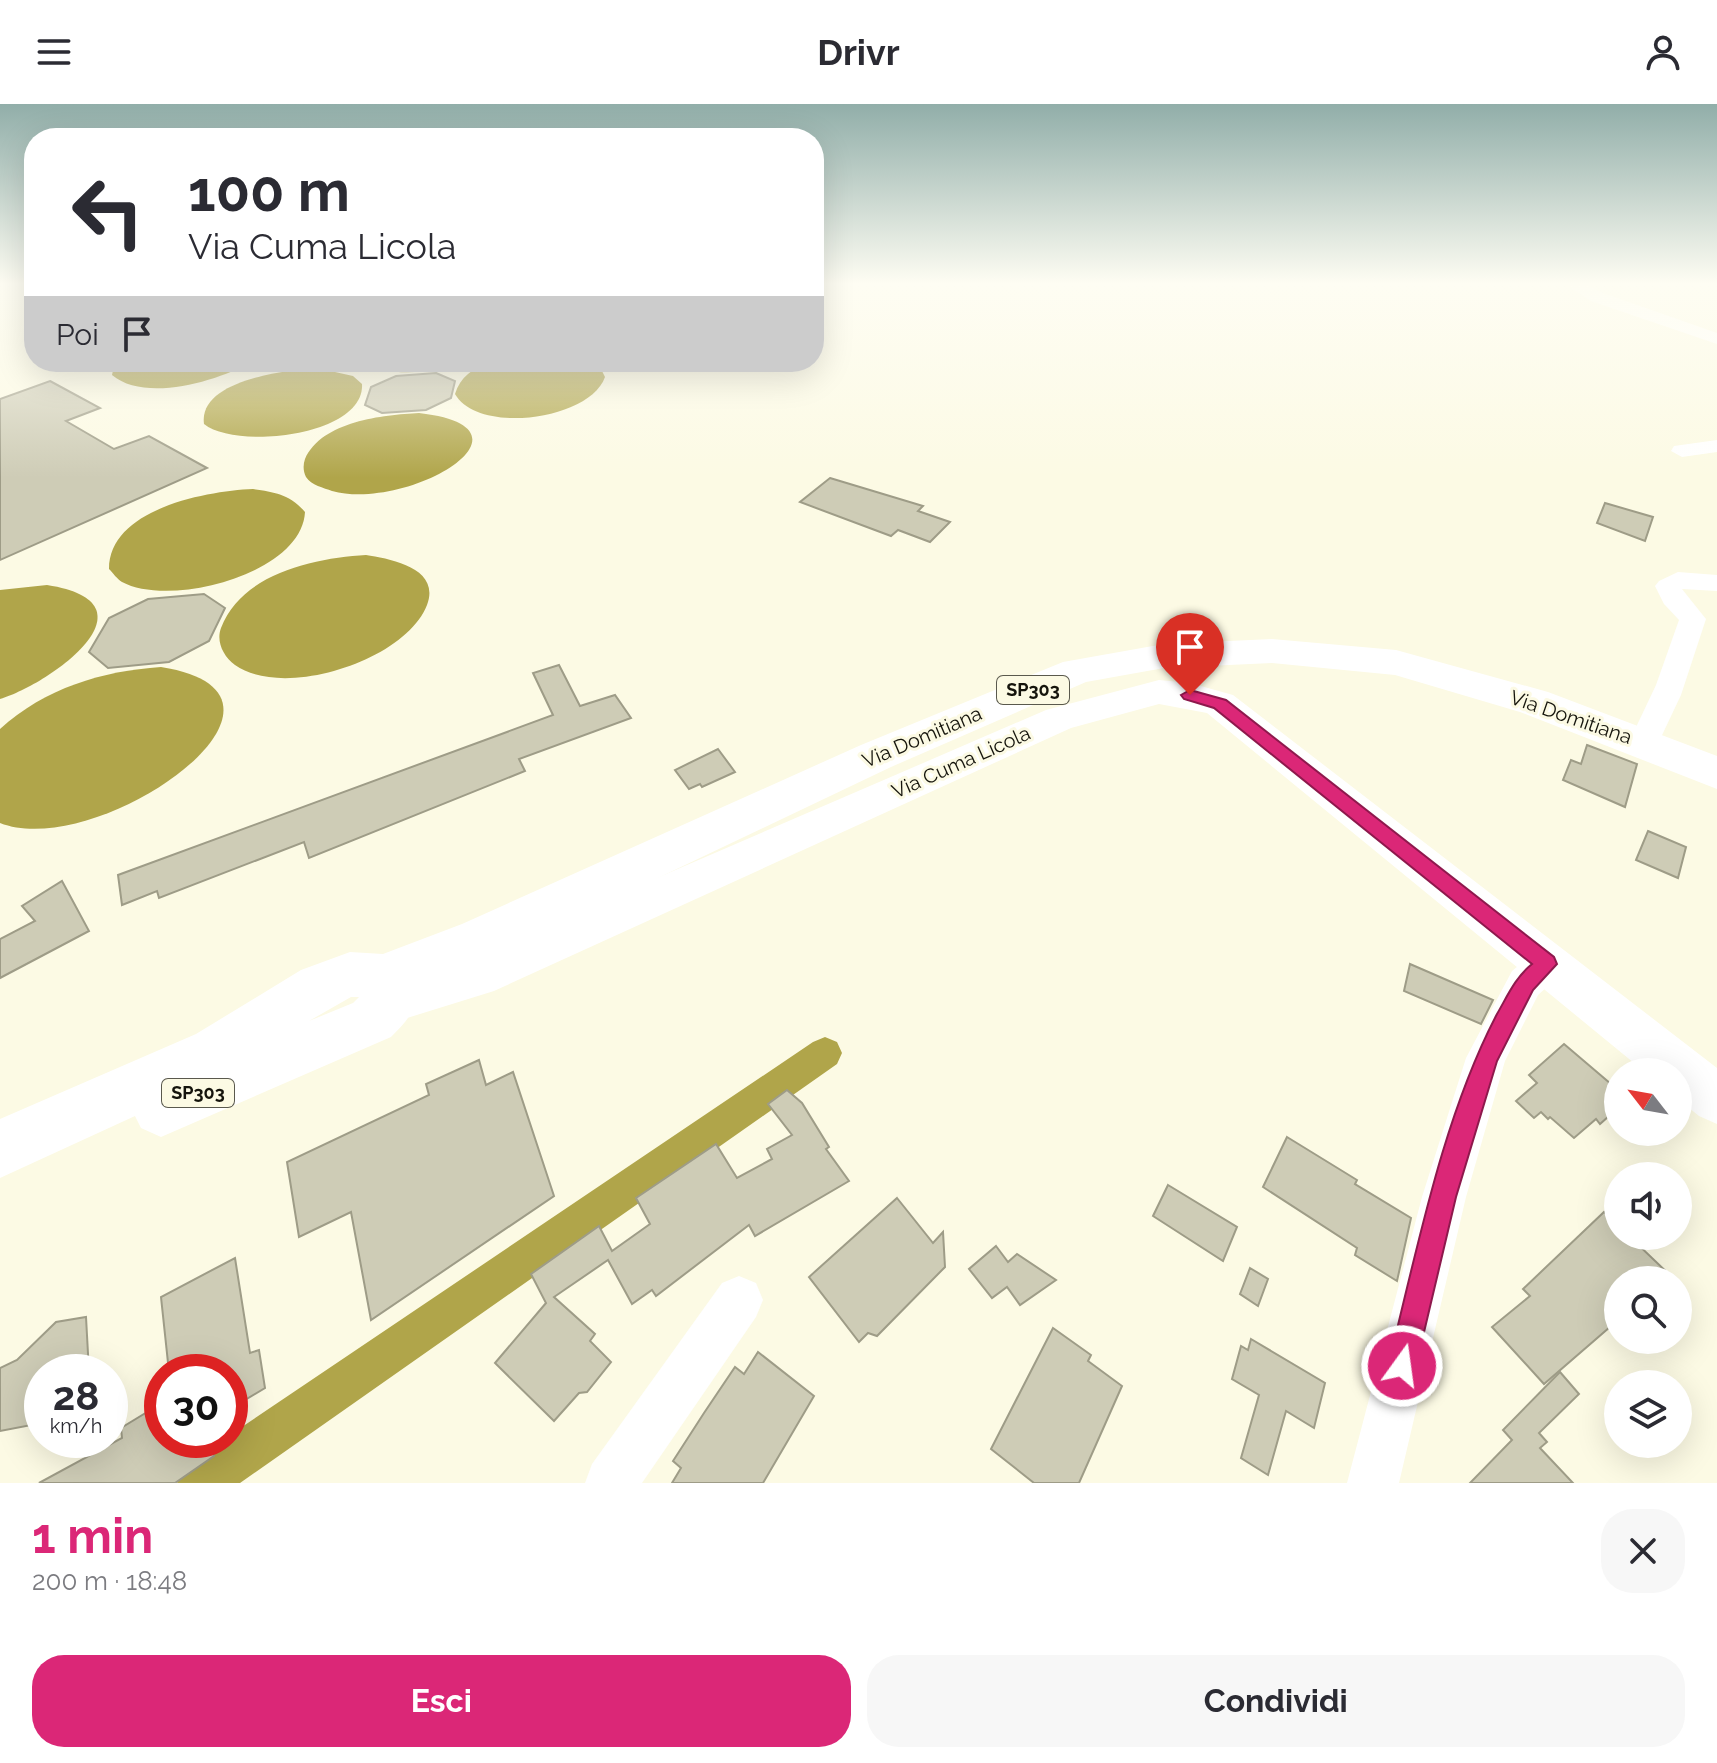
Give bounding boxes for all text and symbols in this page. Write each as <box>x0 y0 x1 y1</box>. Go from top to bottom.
icon: menu <box>32 30 76 74</box>
icon: person <box>1641 30 1685 74</box>
text: Drivr <box>817 31 900 73</box>
text: 100 m <box>188 158 350 224</box>
icon: left <box>56 160 160 264</box>
text: Via Cuma Licola <box>188 225 456 267</box>
icon: arrive <box>115 312 159 356</box>
text: Poi <box>56 317 99 352</box>
pin <box>1156 613 1224 695</box>
icon: arrive <box>1168 625 1212 669</box>
road number: SP303 <box>997 676 1069 704</box>
street label: Via Domitiana <box>1507 685 1635 749</box>
street label: Via Domitiana <box>859 701 985 773</box>
street label: Via Cuma Licola <box>888 721 1034 803</box>
north arrow <box>1604 1058 1692 1146</box>
map controls <box>1604 1058 1692 1458</box>
road number: SP303 <box>162 1079 234 1107</box>
button: sound <box>1604 1162 1692 1250</box>
button: search <box>1604 1266 1692 1354</box>
position arrow <box>1360 1324 1444 1408</box>
speed limit sign: 30 <box>144 1354 248 1458</box>
button: layers <box>1604 1370 1692 1458</box>
text: 28 <box>53 1372 99 1419</box>
text: km/h <box>50 1414 102 1438</box>
text: 1 min <box>32 1508 153 1564</box>
button: close <box>1601 1509 1685 1593</box>
text: 200 m · 18:48 <box>32 1566 187 1596</box>
button: Esci <box>32 1655 851 1747</box>
button: Condividi <box>867 1655 1685 1747</box>

